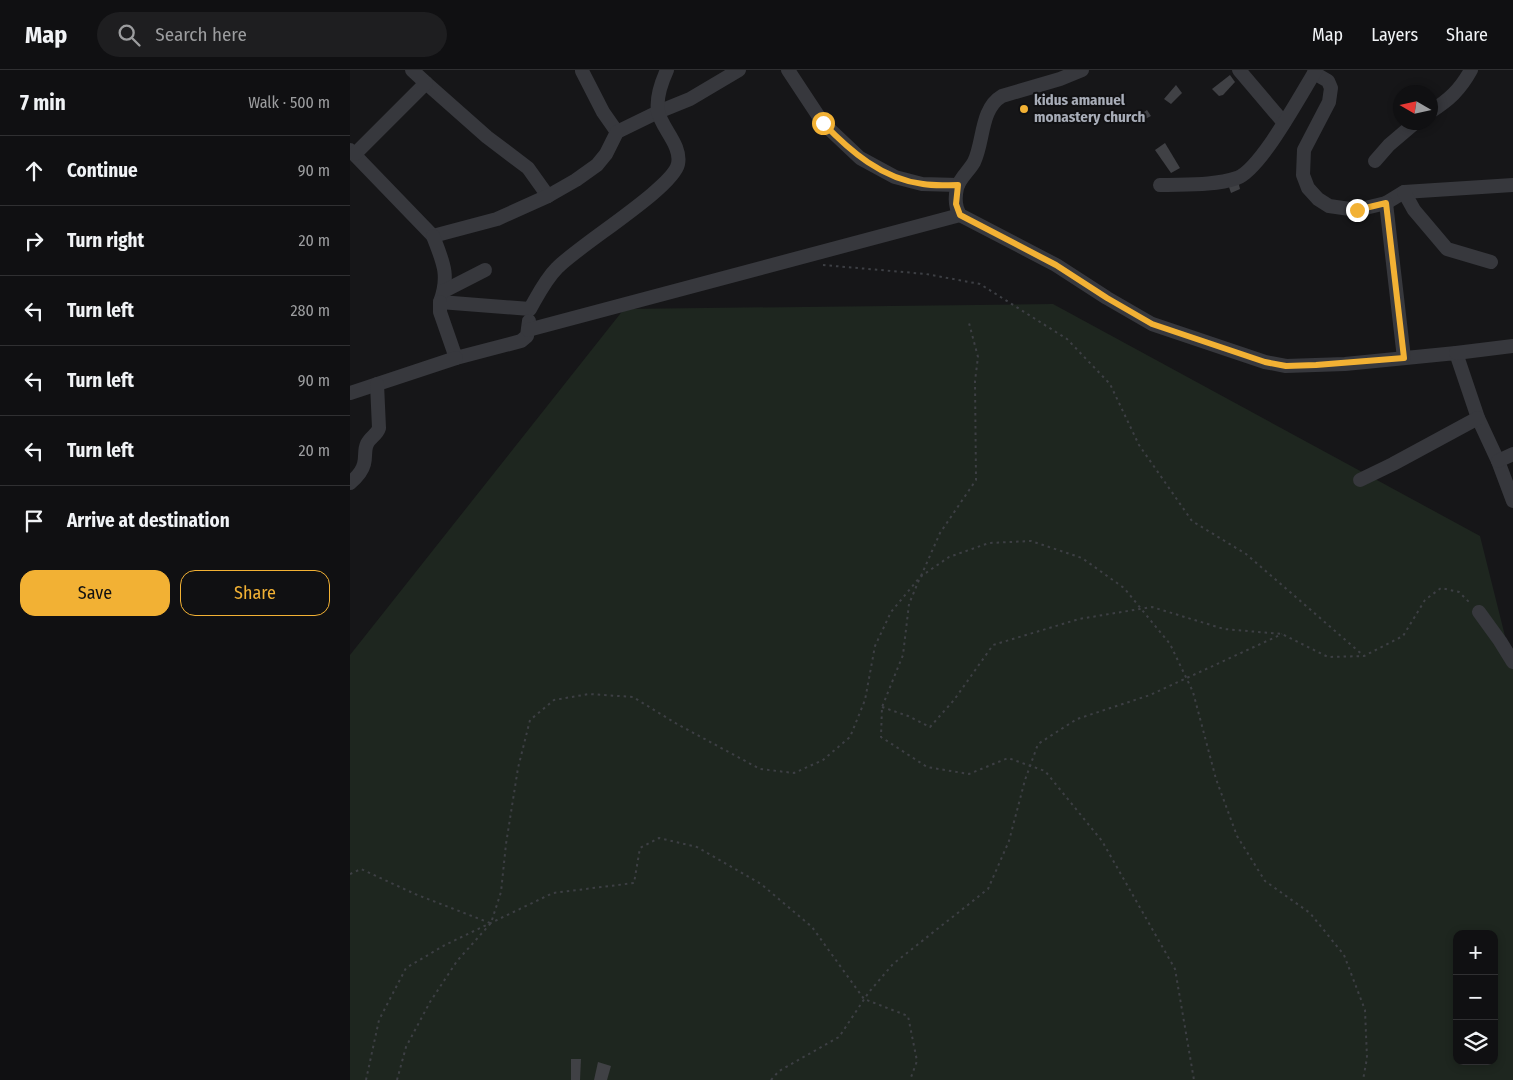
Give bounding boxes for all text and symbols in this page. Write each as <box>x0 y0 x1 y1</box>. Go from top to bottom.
search box <box>97 12 447 57</box>
text: Map <box>25 21 67 49</box>
icon: search <box>115 21 143 49</box>
text: Search here <box>155 23 247 46</box>
text: Map <box>1312 24 1343 46</box>
text: Layers <box>1371 24 1418 46</box>
text: Share <box>1446 24 1488 46</box>
north arrow <box>1393 85 1438 130</box>
text: 7 min <box>20 90 66 116</box>
place label: kidus amanuel monastery church <box>1034 91 1145 126</box>
text: Walk · 500 m <box>248 93 330 112</box>
marker: kidus amanuel monastery church <box>1018 103 1030 115</box>
route start <box>812 112 835 135</box>
icon: ahead <box>20 157 48 185</box>
text: Continue <box>67 159 138 182</box>
text: 90 m <box>298 161 330 180</box>
route end <box>1346 199 1369 222</box>
icon: right <box>20 227 48 255</box>
text: Turn right <box>67 229 144 252</box>
text: 20 m <box>299 231 330 250</box>
icon: left <box>20 297 48 325</box>
text: Turn left <box>67 299 134 322</box>
text: 280 m <box>291 301 330 320</box>
icon: left <box>20 367 48 395</box>
text: Turn left <box>67 369 134 392</box>
text: 90 m <box>298 371 330 390</box>
icon: left <box>20 437 48 465</box>
text: Turn left <box>67 439 134 462</box>
text: 20 m <box>299 441 330 460</box>
icon: arrive <box>20 507 48 535</box>
text: Arrive at destination <box>67 509 230 532</box>
button: Save <box>20 570 170 616</box>
button: Share <box>180 570 330 616</box>
map controls <box>1453 930 1498 1065</box>
button: + <box>1453 930 1498 975</box>
button: − <box>1453 975 1498 1020</box>
button: layers <box>1453 1020 1498 1065</box>

